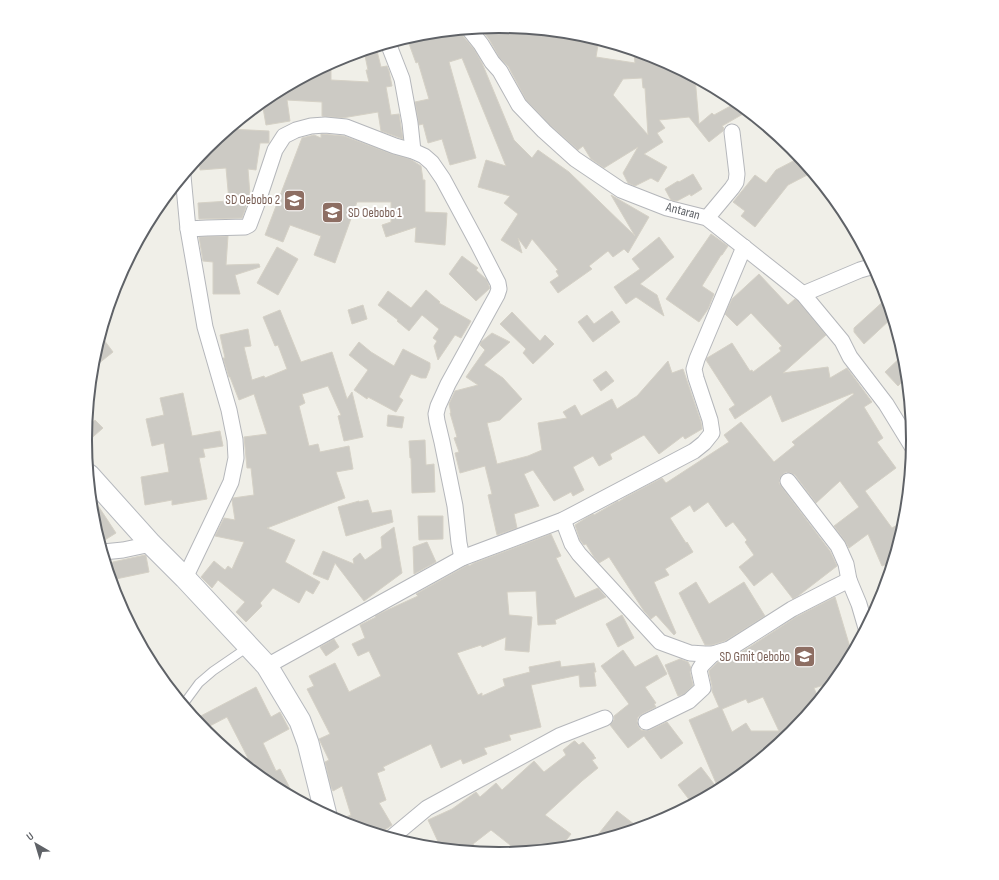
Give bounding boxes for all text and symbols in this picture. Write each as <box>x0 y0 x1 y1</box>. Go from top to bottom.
school or university icon: SD Oebobo 2 <box>282 187 308 213</box>
place label: SD Oebobo 2 <box>225 192 280 208</box>
street label: Antaran <box>663 199 702 223</box>
school or university icon: SD Oebobo 1 <box>319 200 345 226</box>
place label: SD Oebobo 1 <box>348 205 402 221</box>
school or university icon: SD Gmit Oebobo <box>792 644 818 670</box>
place label: SD Gmit Oebobo <box>719 649 790 665</box>
north arrow <box>16 824 56 864</box>
text: U <box>24 829 37 843</box>

